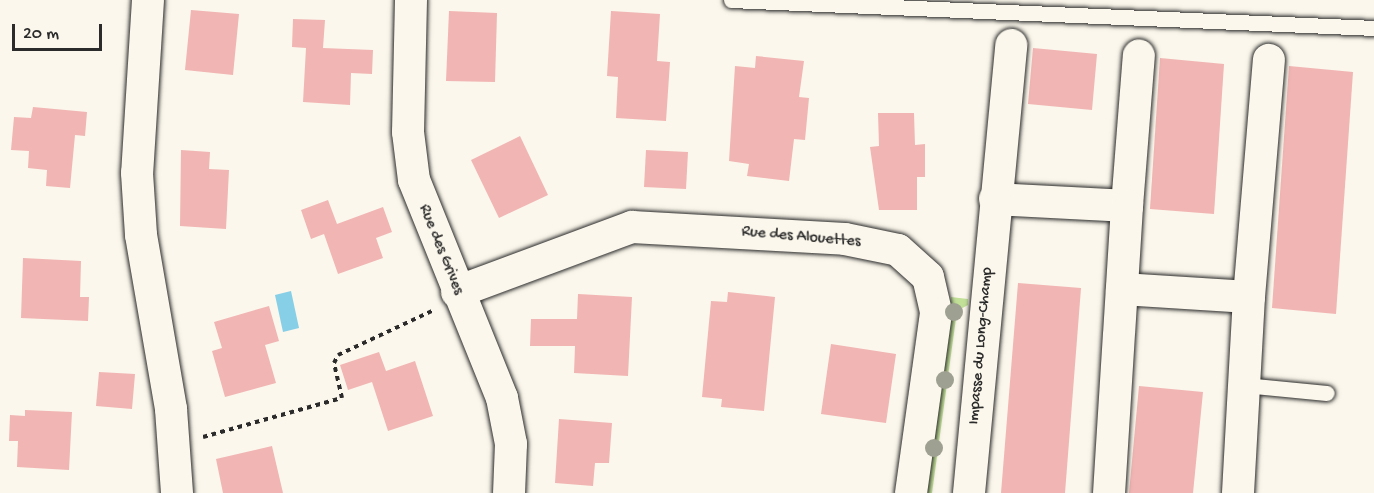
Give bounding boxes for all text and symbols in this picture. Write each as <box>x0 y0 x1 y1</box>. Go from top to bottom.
scale bar <box>15 12 105 50</box>
text: 20 m <box>23 24 59 45</box>
street label: Rue des Grives <box>413 202 467 298</box>
street label: Rue des Alouettes <box>741 223 861 253</box>
street label: Impasse du Long-Champ <box>966 267 998 425</box>

